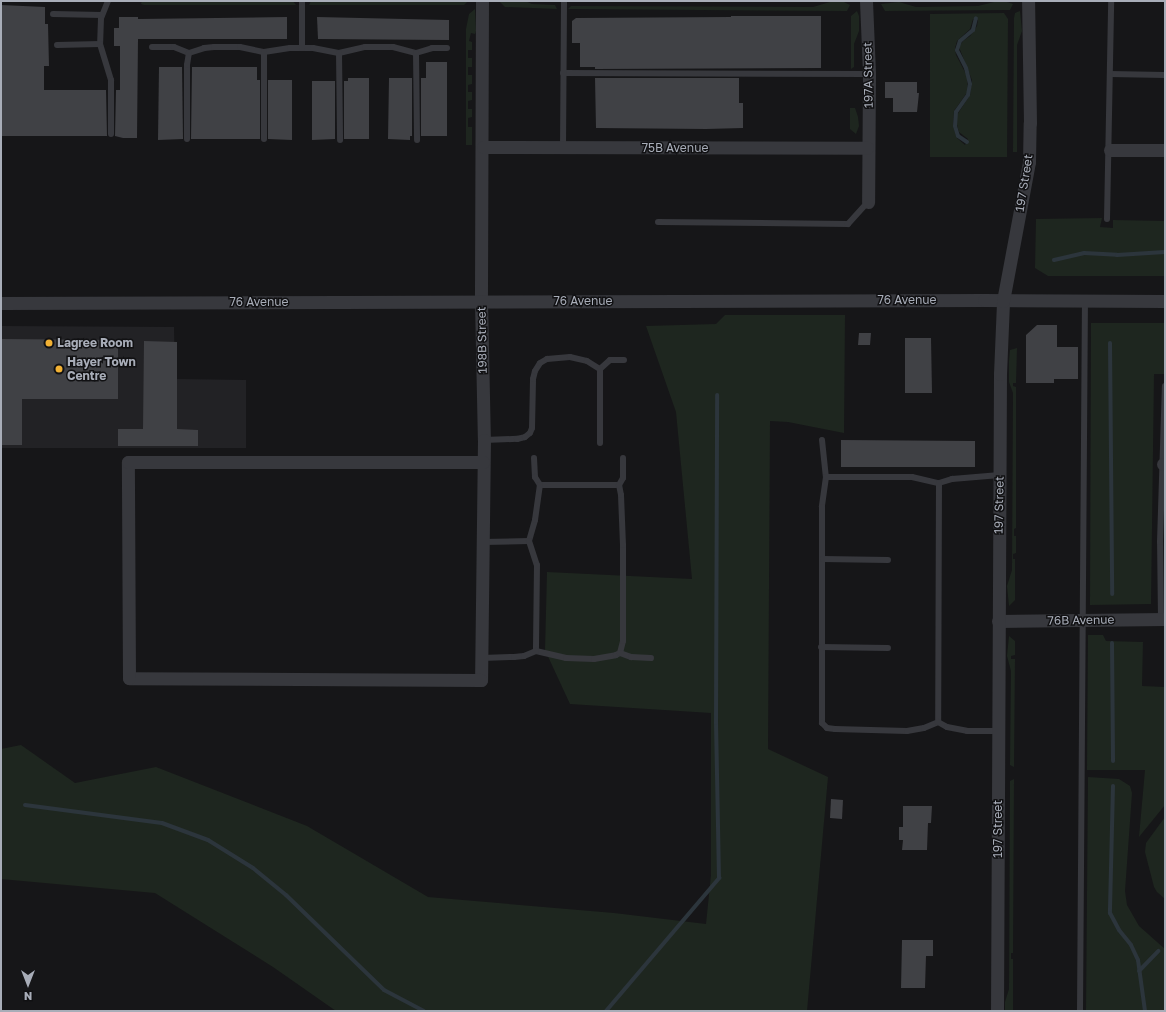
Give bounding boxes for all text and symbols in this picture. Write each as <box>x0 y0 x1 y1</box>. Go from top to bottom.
street label: 197A Street <box>860 42 876 108</box>
street label: 75B Avenue <box>642 141 708 155</box>
street label: 197 Street <box>1012 153 1036 213</box>
street label: 76 Avenue <box>878 293 936 307</box>
street label: 76 Avenue <box>554 294 612 308</box>
street label: 76 Avenue <box>230 295 288 309</box>
street label: 198B Street <box>474 306 490 374</box>
place label: Lagree Room <box>57 336 133 350</box>
marker: Lagree Room <box>44 338 54 348</box>
place label: Hayer Town Centre <box>67 355 136 383</box>
marker: Hayer Town Centre <box>54 364 64 374</box>
street label: 197 Street <box>991 476 1007 534</box>
street label: 76B Avenue <box>1047 612 1115 628</box>
street label: 197 Street <box>991 800 1005 858</box>
north arrow <box>8 964 48 1004</box>
text: N <box>24 990 32 1003</box>

